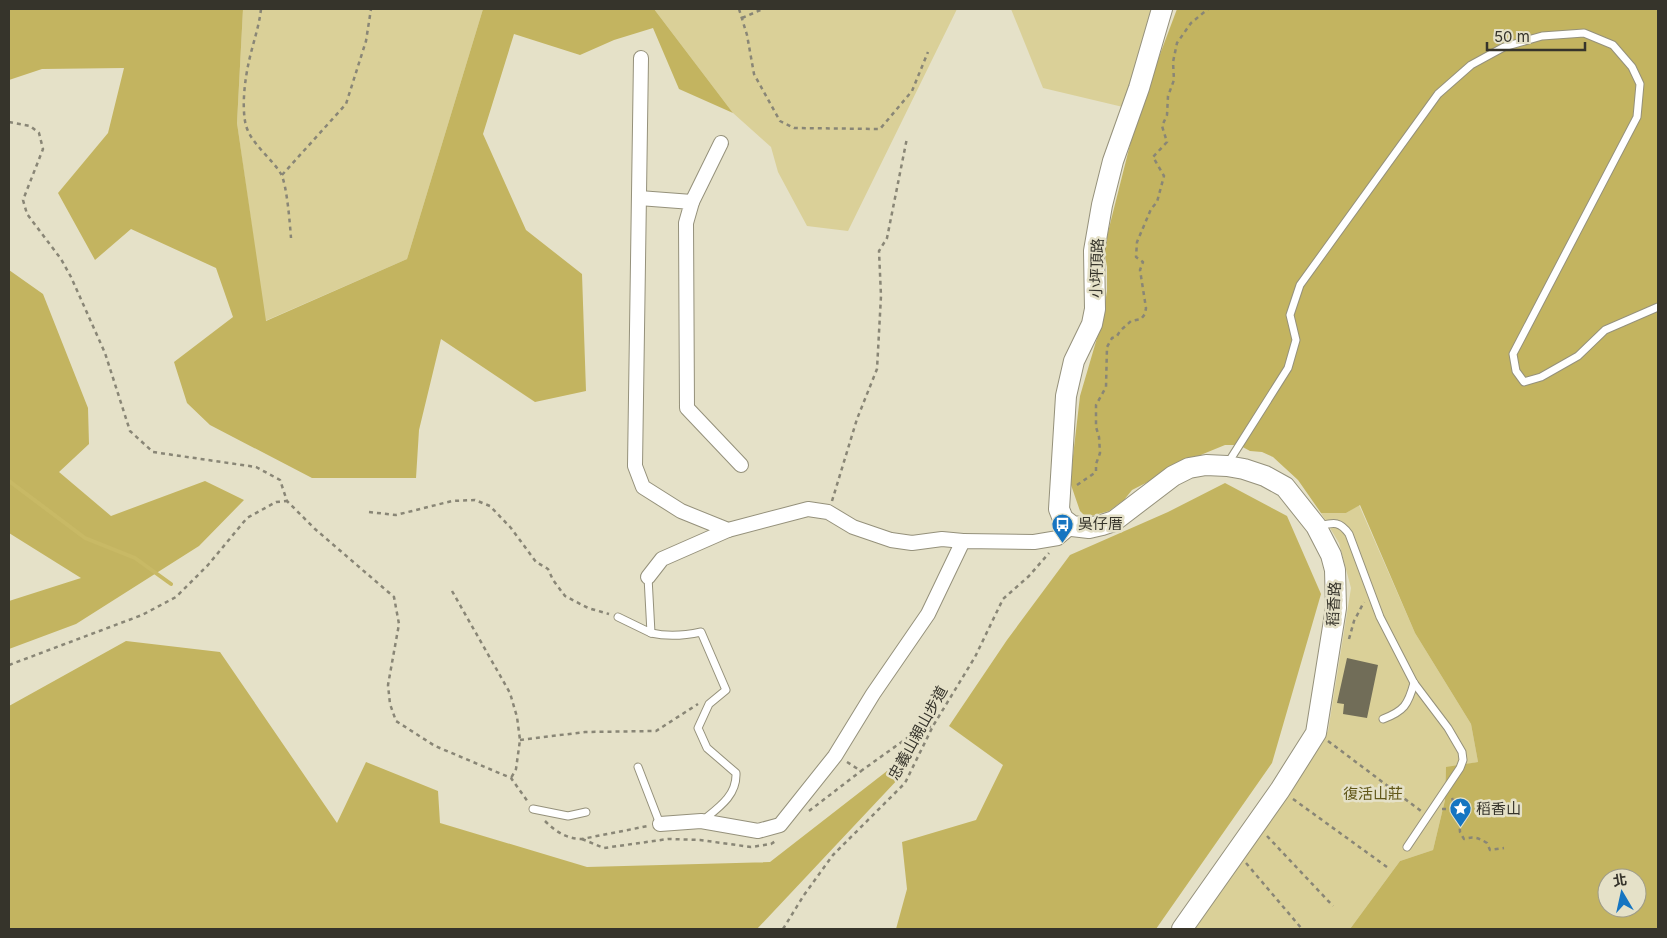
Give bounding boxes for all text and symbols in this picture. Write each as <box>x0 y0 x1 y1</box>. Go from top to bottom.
scale bar <box>1487 20 1584 52</box>
text: 50 m <box>1494 27 1530 46</box>
street label: 小坪頂路 <box>1086 238 1107 298</box>
bus stop icon: 吳仔厝 <box>1050 512 1074 543</box>
place label: 吳仔厝 <box>1078 514 1123 533</box>
street label: 稻香路 <box>1323 581 1344 627</box>
street label: 忠義山親山步道 <box>884 682 951 783</box>
park label: 復活山莊 <box>1343 784 1403 803</box>
place icon: 稻香山 <box>1448 797 1472 828</box>
place label: 稻香山 <box>1476 799 1521 818</box>
north arrow <box>1597 868 1647 918</box>
text: 北 <box>1612 870 1628 889</box>

